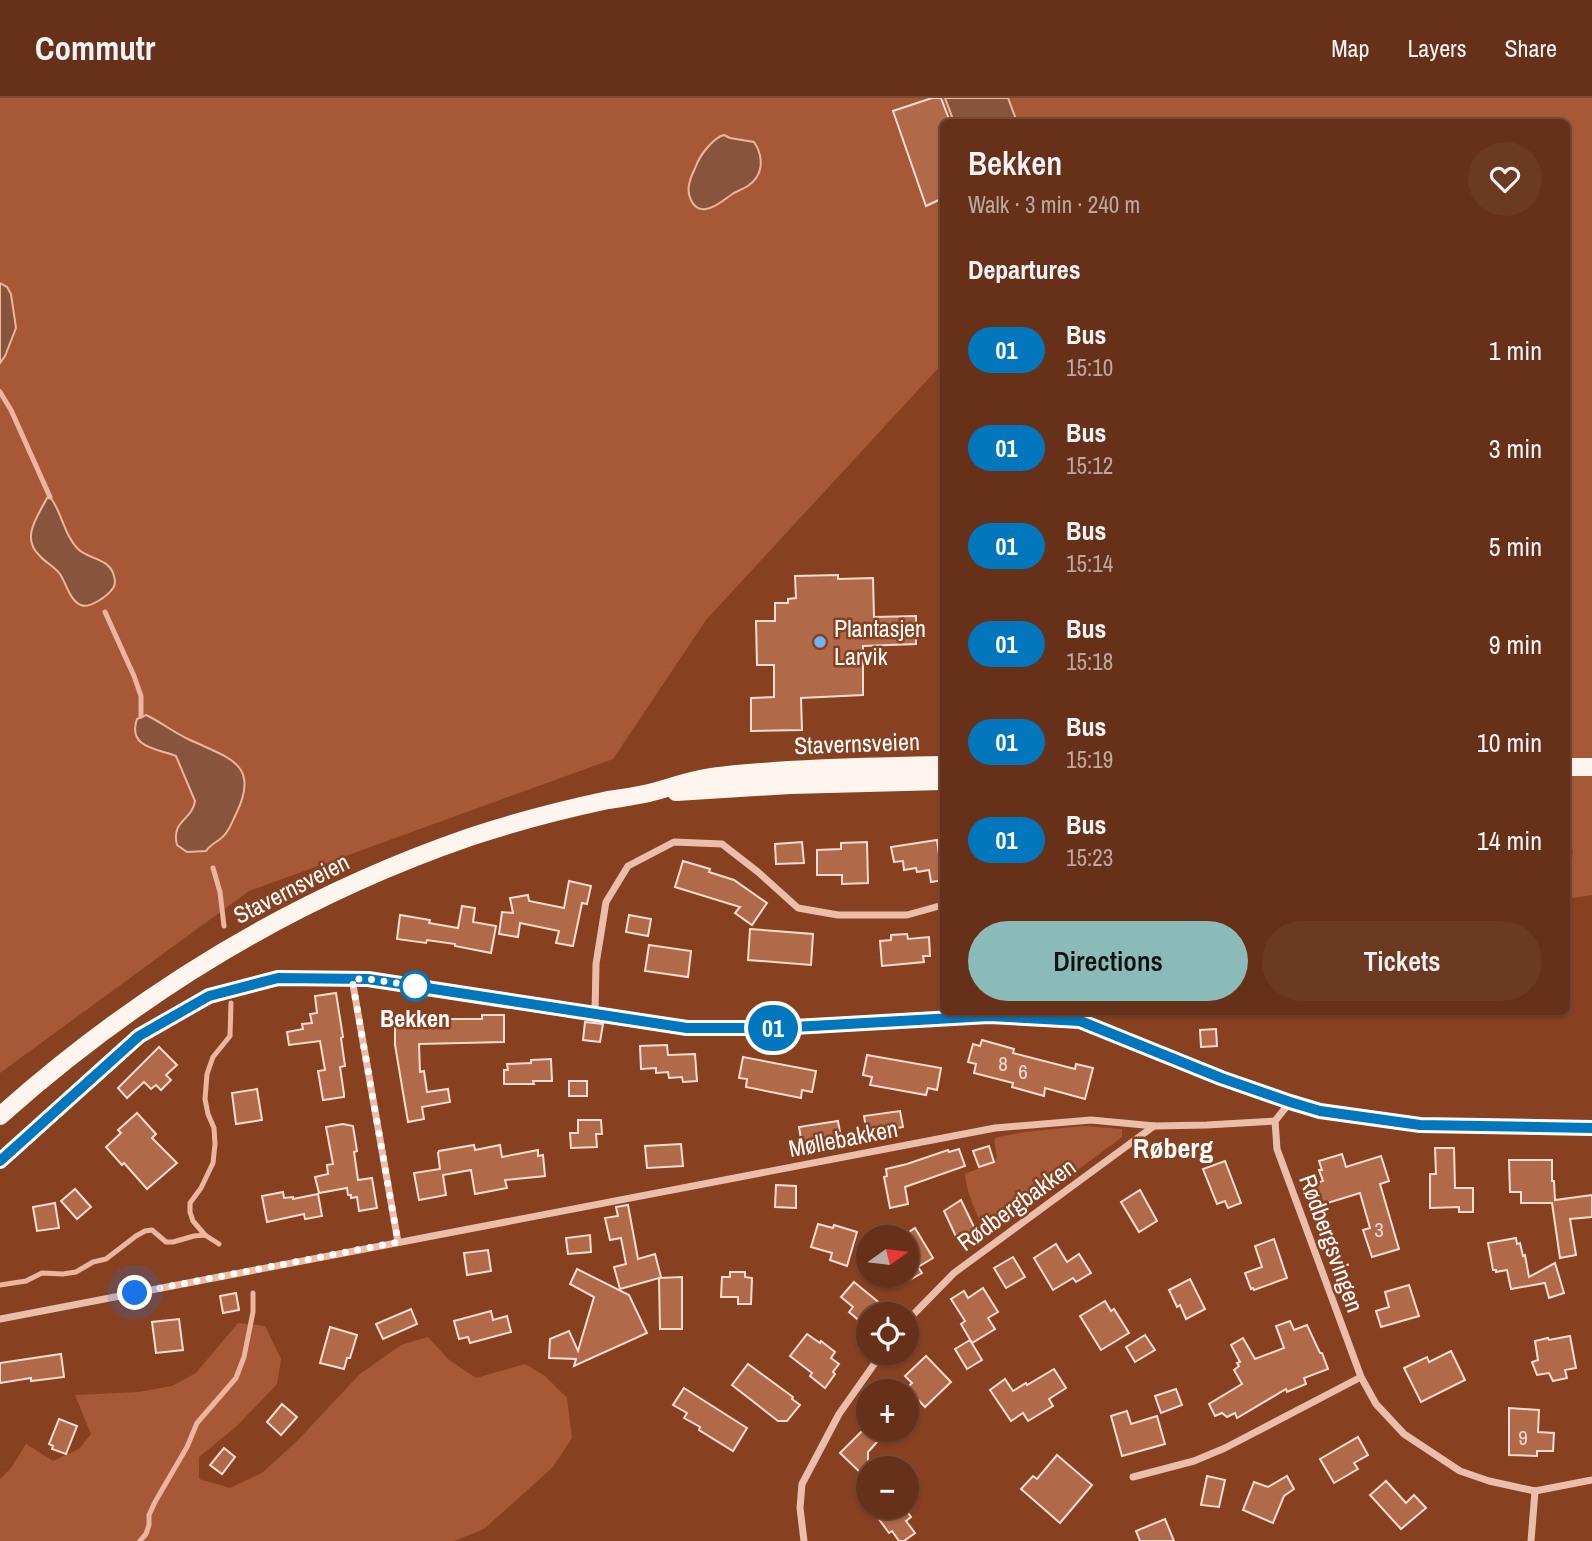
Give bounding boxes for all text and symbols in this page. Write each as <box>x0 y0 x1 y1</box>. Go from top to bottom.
text: Commutr <box>35 26 155 70</box>
text: Map <box>1331 32 1369 64</box>
text: Layers <box>1407 32 1466 64</box>
text: Share <box>1504 32 1557 64</box>
text: Bekken <box>968 141 1062 185</box>
button: heart <box>1468 142 1542 216</box>
text: Walk · 3 min · 240 m <box>968 189 1140 220</box>
text: Departures <box>968 252 1081 287</box>
text: Bus <box>1066 317 1106 352</box>
text: 1 min <box>1489 333 1542 368</box>
text: 01 <box>996 334 1017 366</box>
text: 15:10 <box>1066 352 1113 383</box>
text: Bus <box>1066 415 1106 450</box>
text: 3 min <box>1489 431 1542 466</box>
text: 01 <box>996 432 1017 464</box>
text: 15:12 <box>1066 450 1113 481</box>
text: Bus <box>1066 513 1106 548</box>
text: 5 min <box>1489 529 1542 564</box>
text: 01 <box>996 530 1017 562</box>
text: 15:14 <box>1066 548 1113 579</box>
text: Bus <box>1066 611 1106 646</box>
place label: Plantasjen Larvik <box>834 612 926 672</box>
text: 9 min <box>1489 627 1542 662</box>
text: 01 <box>996 628 1017 660</box>
marker: Plantasjen Larvik <box>812 634 828 650</box>
text: 15:18 <box>1066 646 1113 677</box>
text: Bus <box>1066 709 1106 744</box>
street label: Stavernsveien <box>794 725 920 761</box>
text: 10 min <box>1477 725 1542 760</box>
text: 01 <box>996 726 1017 758</box>
text: 15:19 <box>1066 744 1113 775</box>
text: Bus <box>1066 807 1106 842</box>
text: 14 min <box>1477 823 1542 858</box>
text: 01 <box>996 824 1017 856</box>
text: 15:23 <box>1066 842 1113 873</box>
street label: Stavernsveien <box>228 845 354 931</box>
button: Directions <box>968 921 1248 1001</box>
button: Tickets <box>1262 921 1542 1001</box>
marker: Bekken <box>400 971 430 1001</box>
place label: Bekken <box>380 1002 450 1034</box>
line badge: 01 <box>742 1005 804 1051</box>
text: 01 <box>762 1012 784 1044</box>
house number: 8 <box>998 1049 1008 1078</box>
house number: 6 <box>1018 1057 1028 1086</box>
street label: Møllebakken <box>786 1112 900 1164</box>
district label: Røberg <box>1133 1129 1213 1167</box>
street label: Rødbergbakken <box>950 1150 1082 1258</box>
street label: Rødbergsvingen <box>1292 1170 1372 1316</box>
house number: 3 <box>1374 1215 1384 1244</box>
north arrow <box>856 1225 919 1288</box>
map controls <box>856 1225 919 1519</box>
your location <box>117 1275 152 1310</box>
button: locate <box>856 1302 919 1365</box>
button: + <box>856 1379 919 1442</box>
house number: 9 <box>1518 1423 1528 1452</box>
button: − <box>856 1456 919 1519</box>

